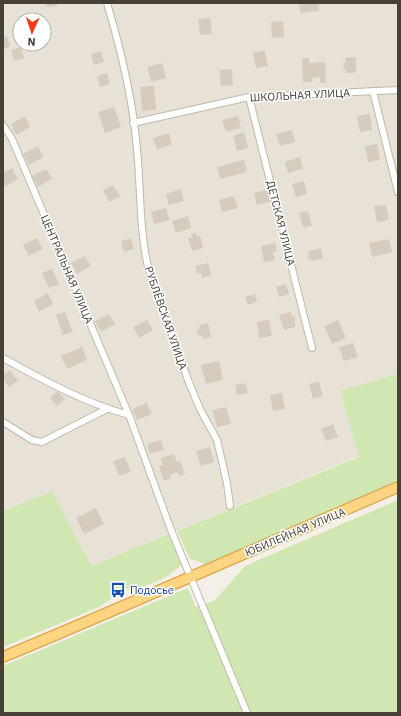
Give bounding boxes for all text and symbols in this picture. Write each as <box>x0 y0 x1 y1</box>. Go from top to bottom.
north arrow <box>12 12 52 52</box>
text: N <box>27 35 36 49</box>
street label: ШКОЛЬНАЯ УЛИЦА <box>250 85 350 105</box>
street label: ДЕТСКАЯ УЛИЦА <box>264 179 298 267</box>
street label: ЦЕНТРАЛЬНАЯ УЛИЦА <box>38 212 96 326</box>
street label: РУБЛЁВСКАЯ УЛИЦА <box>142 264 190 372</box>
street label: ЮБИЛЕЙНАЯ УЛИЦА <box>243 504 347 560</box>
bus stop icon: Подосье <box>109 581 127 599</box>
place label: Подосье <box>130 583 174 597</box>

